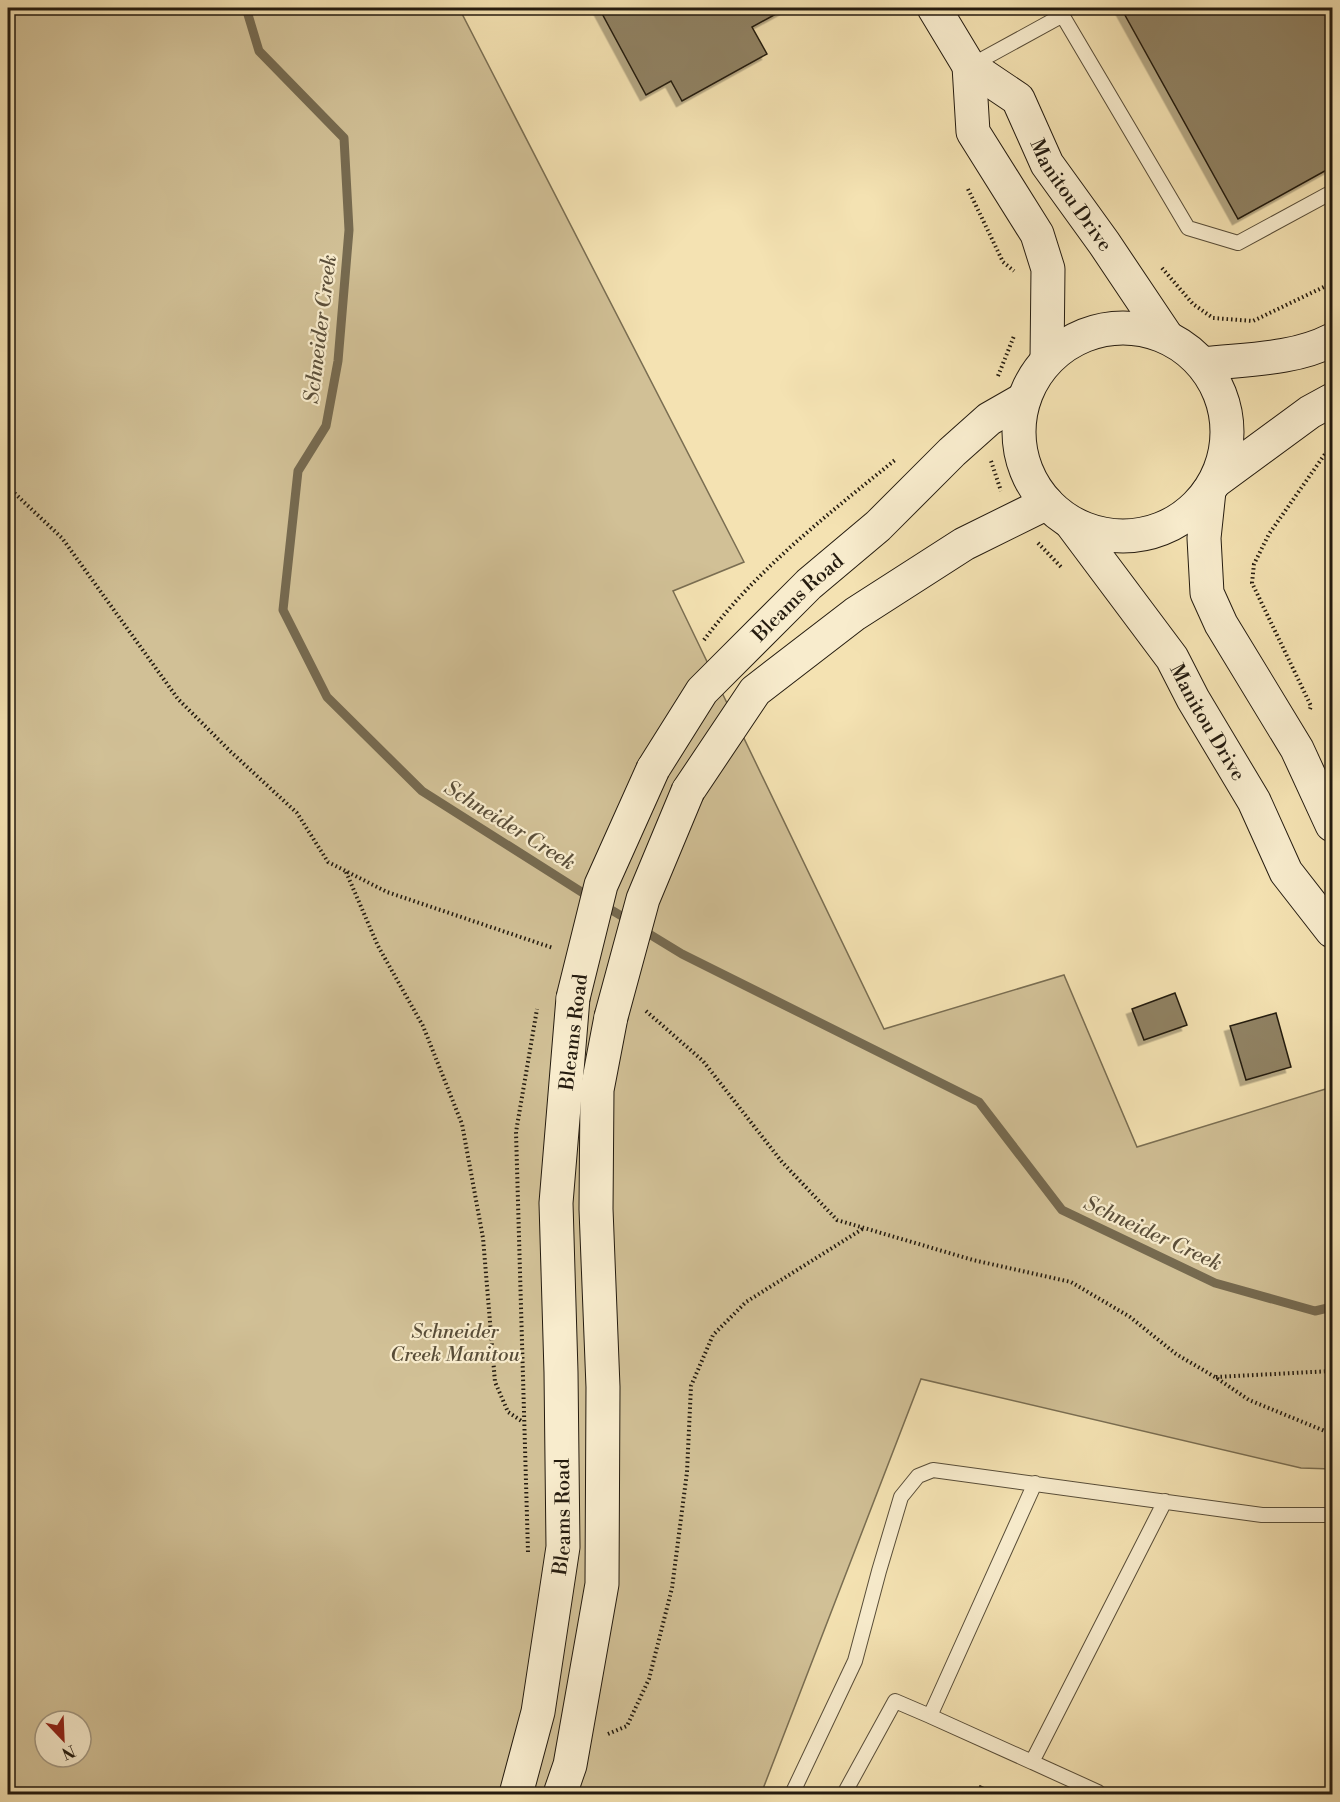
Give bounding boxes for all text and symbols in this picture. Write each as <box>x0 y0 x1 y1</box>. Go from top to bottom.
street label: Manitou Drive <box>1023 135 1117 257</box>
water label: Schneider Creek <box>299 253 343 405</box>
street label: Bleams Road <box>747 549 850 648</box>
street label: Manitou Drive <box>1163 660 1250 786</box>
water label: Schneider Creek <box>439 775 580 877</box>
street label: Bleams Road <box>555 972 594 1093</box>
water label: Schneider Creek <box>1079 1190 1226 1277</box>
park label: Schneider Creek Manitou <box>390 1320 520 1368</box>
street label: Bleams Road <box>548 1457 577 1578</box>
north arrow <box>33 1709 93 1769</box>
text: N <box>58 1740 78 1764</box>

